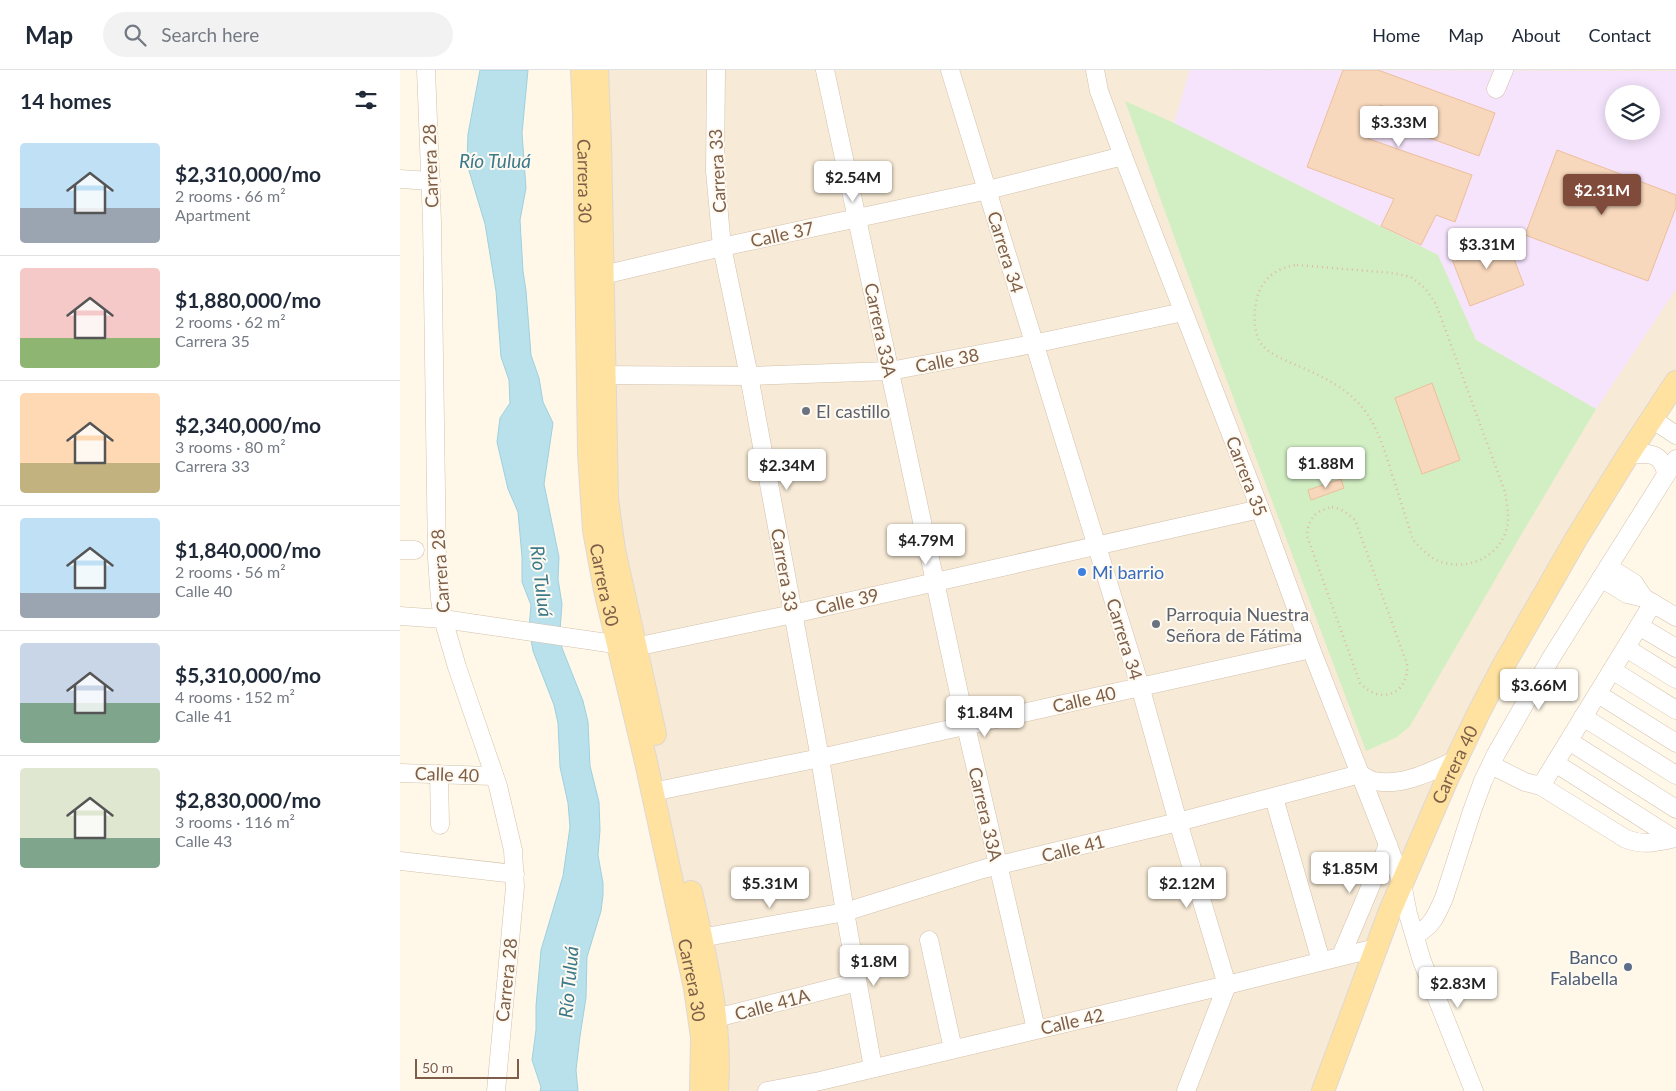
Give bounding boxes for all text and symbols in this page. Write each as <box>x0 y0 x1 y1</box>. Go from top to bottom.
search box <box>103 12 453 57</box>
text: Map <box>25 20 73 49</box>
icon: search <box>121 21 149 49</box>
text: Search here <box>161 23 259 46</box>
text: Home <box>1372 24 1420 46</box>
text: Map <box>1448 24 1484 46</box>
text: About <box>1512 24 1561 46</box>
text: Contact <box>1589 24 1651 46</box>
map controls <box>1605 85 1660 140</box>
button: layers <box>1605 85 1660 140</box>
icon: filters <box>352 86 380 114</box>
text: 14 homes <box>20 88 111 113</box>
pin: $3.33M <box>1358 106 1440 148</box>
text: $3.33M <box>1371 112 1427 131</box>
street label: Carrera 28 <box>418 124 442 208</box>
street label: Carrera 33 <box>704 128 730 214</box>
street label: Carrera 30 <box>573 139 597 223</box>
water label: Río Tuluá <box>459 149 531 172</box>
pin: $2.54M <box>812 160 894 203</box>
text: $2,310,000/mo <box>175 161 321 186</box>
icon: home <box>60 163 120 223</box>
text: $2.54M <box>825 167 881 186</box>
pin: $2.31M <box>1561 174 1643 216</box>
text: $2.31M <box>1574 180 1630 199</box>
text: 2 rooms · 66 m² <box>175 186 286 205</box>
text: Apartment <box>175 205 250 224</box>
street label: Carrera 34 <box>983 209 1029 295</box>
street label: Calle 37 <box>748 217 816 251</box>
pin: $3.31M <box>1446 228 1528 270</box>
text: $3.31M <box>1459 234 1515 253</box>
street label: Carrera 33A <box>860 281 902 380</box>
text: $1,880,000/mo <box>175 287 321 312</box>
icon: home <box>60 288 120 348</box>
text: 2 rooms · 62 m² <box>175 312 286 331</box>
text: Carrera 35 <box>175 331 250 350</box>
street label: Calle 38 <box>913 343 981 377</box>
place label: El castillo <box>816 400 890 422</box>
marker: El castillo <box>800 405 812 417</box>
text: $2,340,000/mo <box>175 412 321 437</box>
icon: home <box>60 413 120 473</box>
street label: Carrera 35 <box>1222 433 1272 519</box>
text: 3 rooms · 80 m² <box>175 437 286 456</box>
pin: $1.88M <box>1285 446 1367 489</box>
pin: $2.34M <box>746 448 828 491</box>
text: $1.88M <box>1298 453 1354 472</box>
text: $2.34M <box>759 455 815 474</box>
text: Carrera 33 <box>175 456 250 475</box>
pin: $4.79M <box>885 524 967 566</box>
street label: Carrera 33 <box>767 527 803 613</box>
street label: Carrera 28 <box>426 528 454 614</box>
text: $4.79M <box>898 530 954 549</box>
text: $1,840,000/mo <box>175 537 321 562</box>
icon: home <box>60 538 120 598</box>
street label: Carrera 30 <box>586 541 624 628</box>
water label: Río Tuluá <box>526 544 558 618</box>
place label: Mi barrio <box>1092 561 1164 583</box>
text: 2 rooms · 56 m² <box>175 562 286 581</box>
marker: Mi barrio <box>1076 566 1088 578</box>
text: Calle 40 <box>175 581 232 600</box>
street label: Calle 39 <box>813 583 881 619</box>
street label: Carrera 34 <box>1102 596 1148 682</box>
place label: Parroquia Nuestra Señora de Fátima <box>1166 603 1309 646</box>
marker: Parroquia Nuestra Señora de Fátima <box>1150 618 1162 630</box>
text: $5,310,000/mo <box>175 662 321 687</box>
icon: home <box>60 663 120 723</box>
pin: $3.66M <box>1498 668 1580 711</box>
text: $3.66M <box>1511 675 1567 694</box>
street label: Calle 40 <box>1050 681 1118 717</box>
text: 4 rooms · 152 m² <box>175 687 295 706</box>
pin: $1.84M <box>944 696 1026 738</box>
text: $1.84M <box>957 702 1013 721</box>
text: Calle 41 <box>175 706 232 725</box>
street label: Carrera 40 <box>1427 722 1482 807</box>
street label: Calle 40 <box>414 762 480 786</box>
street label: Carrera 33A <box>964 765 1008 864</box>
text: $2,830,000/mo <box>175 787 321 812</box>
icon: home <box>60 788 120 848</box>
text: 3 rooms · 116 m² <box>175 812 295 831</box>
street label: Calle 41 <box>1039 830 1107 866</box>
text: Calle 43 <box>175 831 232 850</box>
pin: $1.85M <box>1309 852 1391 894</box>
text: $1.85M <box>1322 858 1378 877</box>
pin: $5.31M <box>729 866 811 909</box>
pin: $2.12M <box>1146 866 1228 909</box>
text: $5.31M <box>742 873 798 892</box>
text: $2.12M <box>1159 873 1215 892</box>
street label: Carrera 30 <box>674 936 711 1023</box>
street label: Carrera 28 <box>491 937 521 1023</box>
pin: $1.8M <box>839 944 909 987</box>
water label: Río Tuluá <box>553 945 583 1019</box>
place label: Banco Falabella <box>1550 946 1618 989</box>
text: $1.8M <box>851 951 897 970</box>
marker: Banco Falabella <box>1622 961 1634 973</box>
pin: $2.83M <box>1417 966 1499 1009</box>
text: $2.83M <box>1430 973 1486 992</box>
street label: Calle 41A <box>732 983 813 1025</box>
street label: Calle 42 <box>1038 1003 1106 1039</box>
scale bar <box>415 1056 519 1079</box>
text: 50 m <box>422 1059 453 1076</box>

